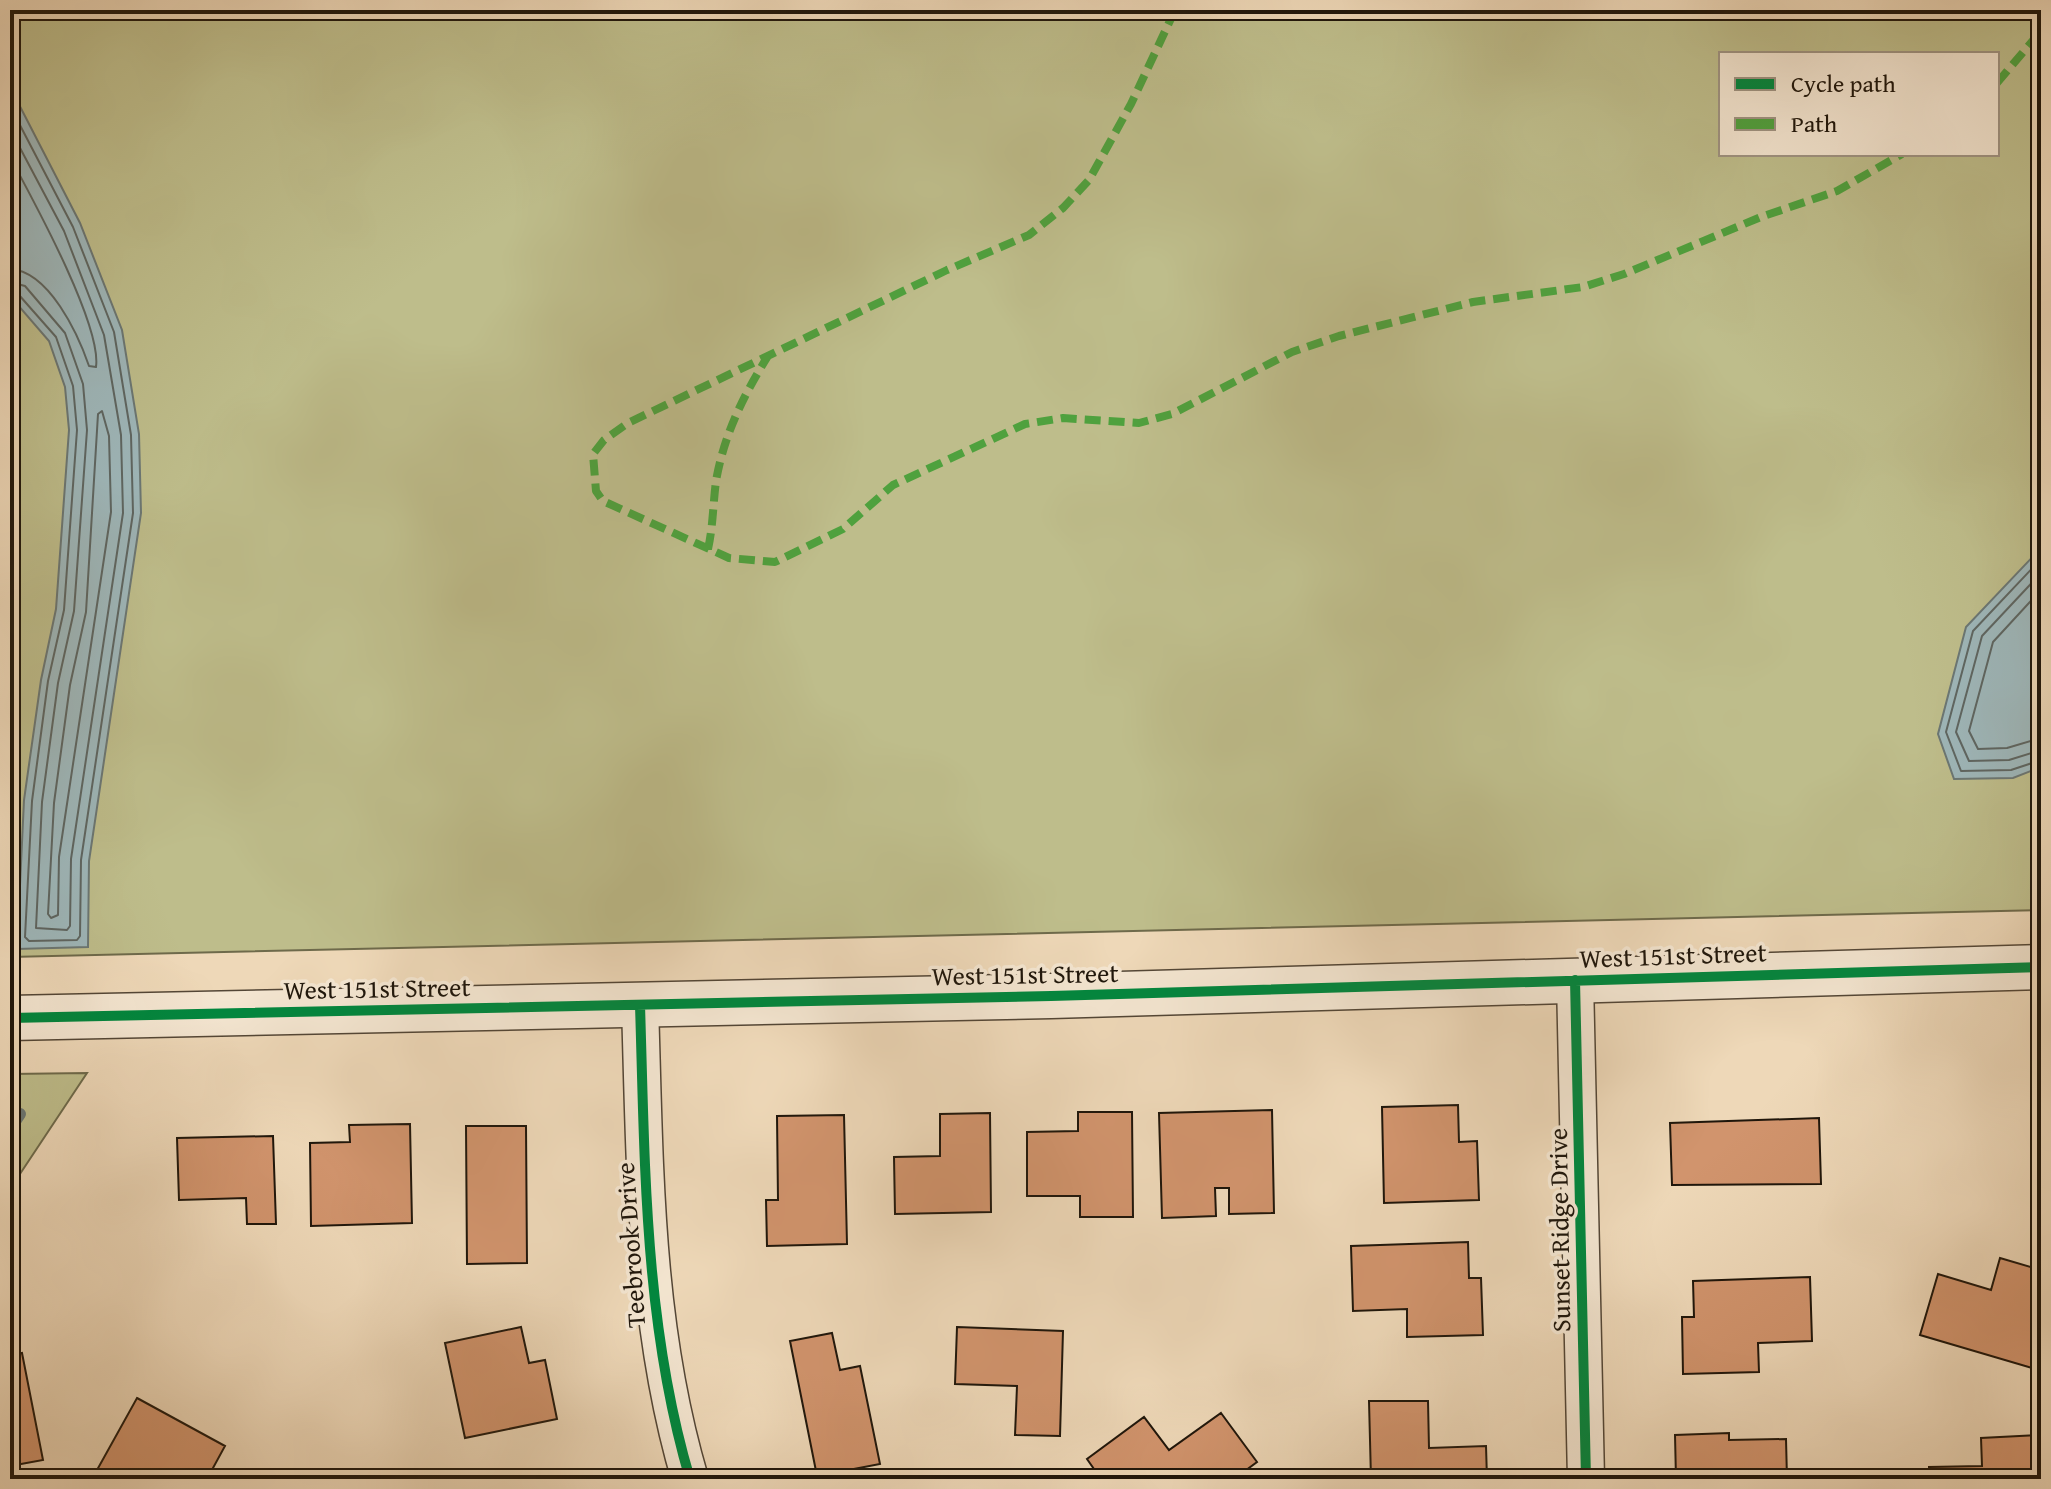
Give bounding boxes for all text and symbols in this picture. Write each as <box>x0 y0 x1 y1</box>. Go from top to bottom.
legend <box>1719 52 1999 156</box>
text: Cycle path <box>1791 66 1896 101</box>
text: Path <box>1791 106 1838 141</box>
street label: West 151st Street <box>1579 932 1767 978</box>
street label: West 151st Street <box>931 953 1119 995</box>
street label: West 151st Street <box>283 967 471 1009</box>
street label: Sunset Ridge Drive <box>1538 1128 1580 1332</box>
street label: Teebrook Drive <box>605 1161 655 1329</box>

